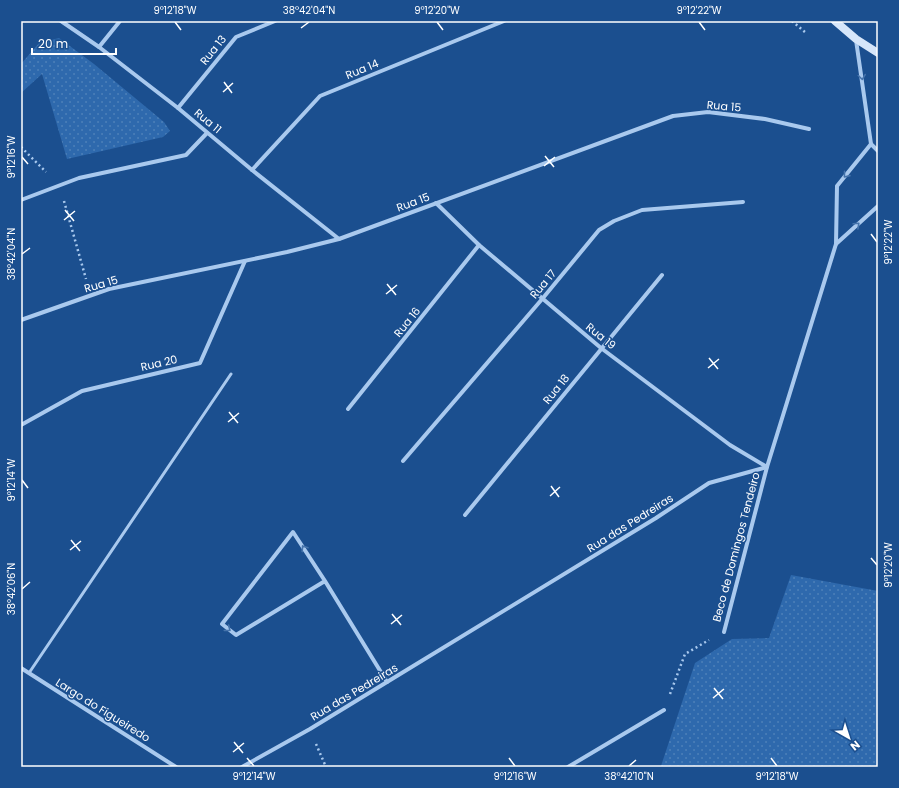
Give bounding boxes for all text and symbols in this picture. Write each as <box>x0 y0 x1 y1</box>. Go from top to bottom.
text: 9°12'18"W <box>153 3 197 18</box>
text: 38°42'04"N <box>283 3 335 18</box>
text: 9°12'20"W <box>414 3 460 18</box>
text: 9°12'22"W <box>676 3 722 18</box>
scale bar <box>32 30 116 56</box>
street label: Rua 13 <box>196 32 230 68</box>
text: 20 m <box>38 35 68 52</box>
street label: Rua 14 <box>343 55 381 83</box>
one-way arrow <box>857 74 866 80</box>
street label: Rua 15 <box>706 97 742 115</box>
street label: Rua 11 <box>191 105 225 137</box>
text: 9°12'16"W <box>4 135 19 179</box>
one-way arrow <box>844 170 851 177</box>
street label: Rua 15 <box>394 189 432 215</box>
text: 9°12'22"W <box>881 219 896 265</box>
one-way arrow <box>852 222 860 230</box>
text: 38°42'04"N <box>4 228 19 280</box>
street label: Rua 17 <box>526 266 560 302</box>
street label: Rua 15 <box>82 272 120 296</box>
street label: Rua 16 <box>390 304 424 340</box>
street label: Rua 19 <box>583 319 620 353</box>
street label: Rua 20 <box>139 351 179 375</box>
street label: Rua 18 <box>539 370 573 407</box>
text: 9°12'14"W <box>4 458 19 502</box>
street label: Beco de Domingos Tendeiro <box>708 470 764 624</box>
street label: Rua das Pedreiras <box>584 490 677 556</box>
text: 9°12'20"W <box>881 542 896 588</box>
one-way arrow <box>301 545 309 552</box>
text: 38°42'06"N <box>4 563 19 615</box>
one-way arrow <box>223 624 230 631</box>
street label: Rua das Pedreiras <box>307 659 401 724</box>
street label: Largo do Figueiredo <box>53 674 153 746</box>
north arrow <box>829 718 869 758</box>
text: N <box>847 737 864 755</box>
text: 9°12'14"W <box>232 769 276 784</box>
text: 9°12'16"W <box>493 769 537 784</box>
text: 38°42'10"N <box>604 769 654 784</box>
text: 9°12'18"W <box>755 769 799 784</box>

